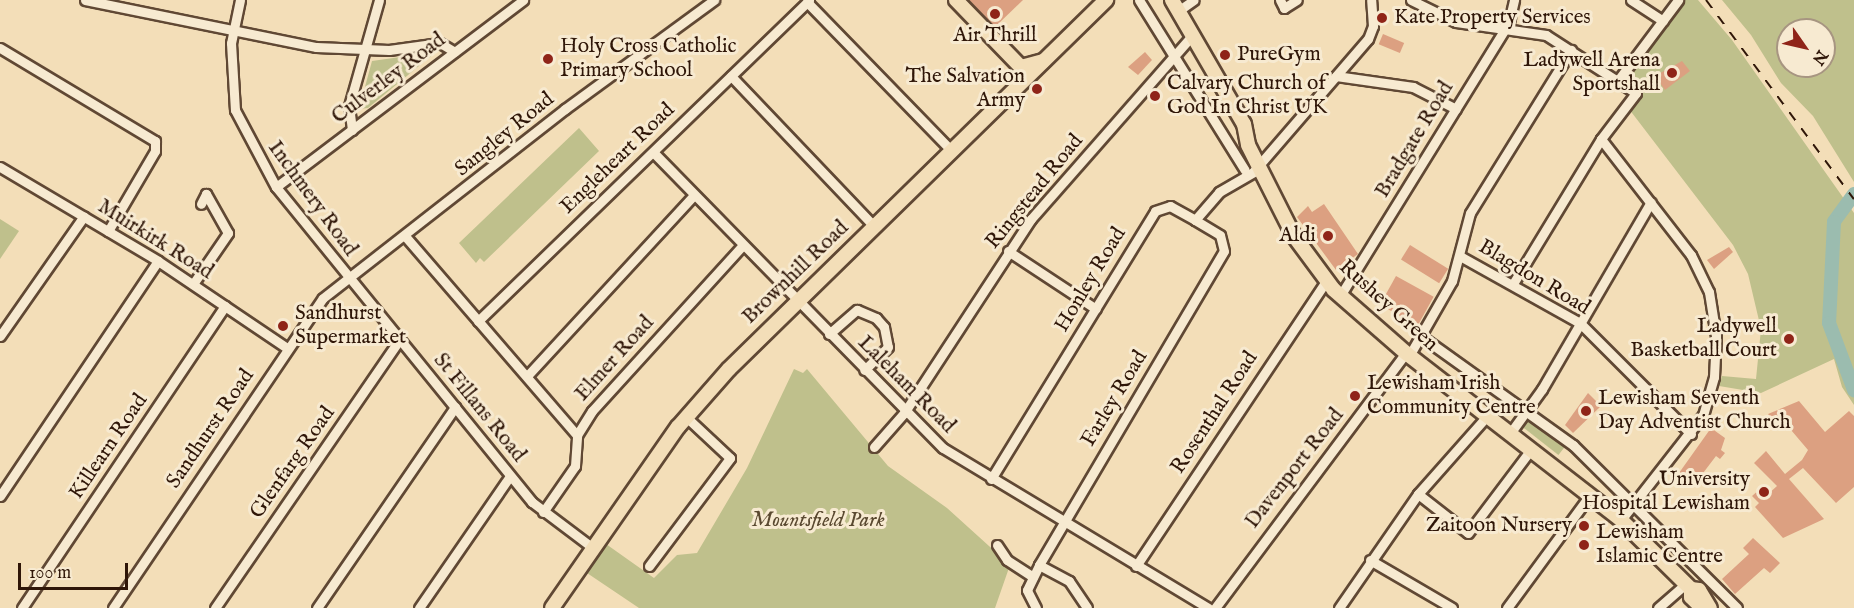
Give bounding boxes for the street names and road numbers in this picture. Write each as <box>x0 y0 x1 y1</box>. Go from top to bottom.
street label: Culverley Road <box>327 28 451 130</box>
street label: Bradgate Road <box>1370 77 1460 203</box>
street label: Sangley Road <box>450 87 560 183</box>
street label: Engleheart Road <box>556 98 680 220</box>
street label: Ringstead Road <box>981 129 1089 255</box>
street label: Inchmery Road <box>262 136 362 262</box>
street label: Muirkirk Road <box>93 194 217 286</box>
street label: Brownhill Road <box>738 216 854 330</box>
street label: Honley Road <box>1050 223 1132 337</box>
street label: Blagdon Road <box>1474 235 1594 321</box>
street label: Rushey Green <box>1333 255 1443 357</box>
street label: Elmer Road <box>570 311 660 407</box>
street label: Laleham Road <box>852 331 960 439</box>
street label: Farley Road <box>1077 346 1153 452</box>
street label: Rosenthal Road <box>1166 347 1264 479</box>
street label: St Fillans Road <box>427 349 531 467</box>
street label: Sandhurst Road <box>162 365 260 493</box>
street label: Killearn Road <box>64 389 154 505</box>
street label: Glenfarg Road <box>245 402 341 524</box>
street label: Davenport Road <box>1240 404 1350 534</box>

